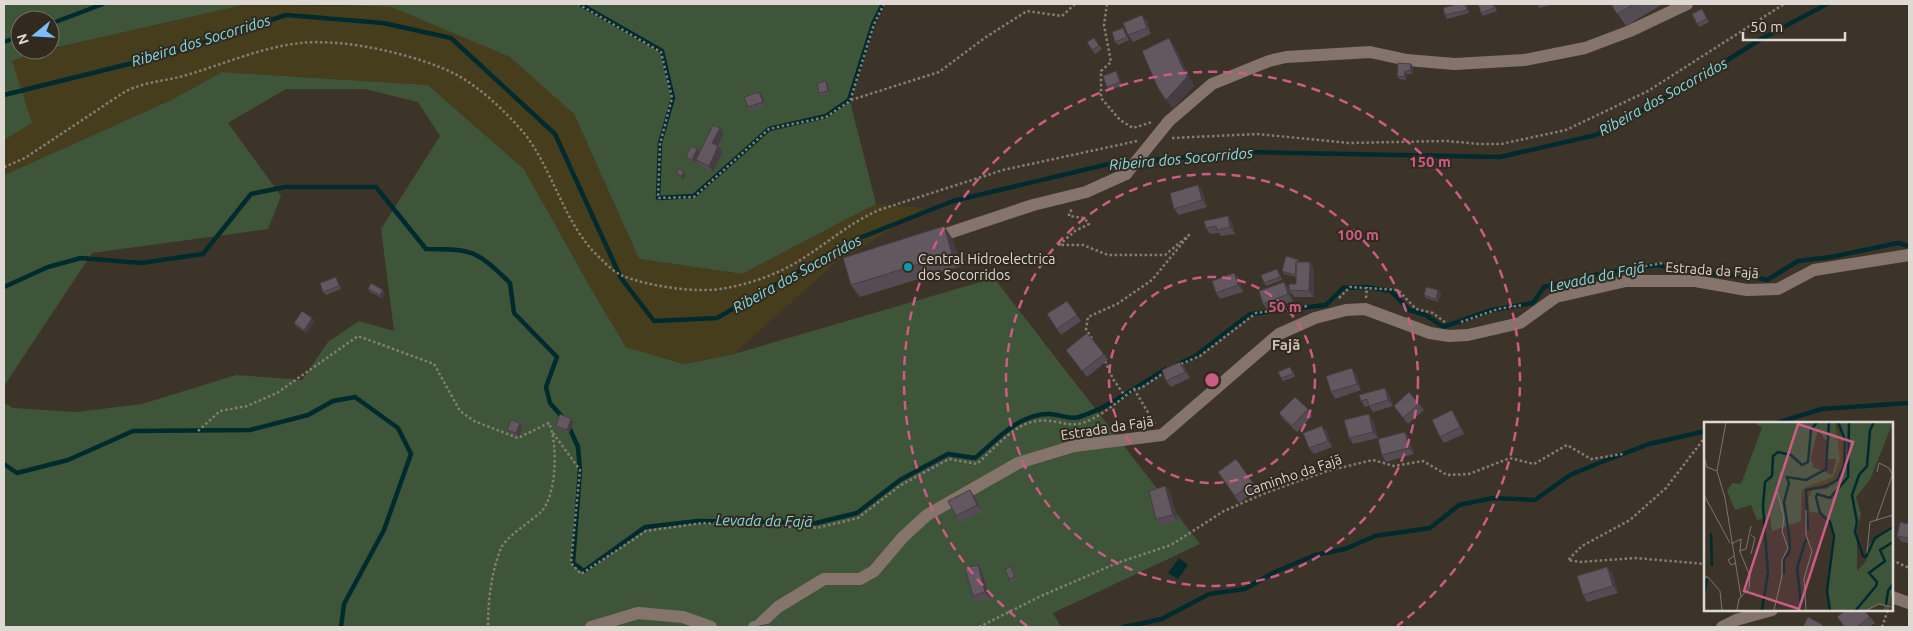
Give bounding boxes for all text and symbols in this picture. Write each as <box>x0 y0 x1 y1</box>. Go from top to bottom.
north arrow <box>10 10 60 60</box>
scale bar <box>1743 10 1846 42</box>
water label: Ribeira dos Socorridos <box>129 11 273 70</box>
text: 50 m <box>1750 18 1783 35</box>
text: N <box>13 32 32 46</box>
water label: Ribeira dos Socorridos <box>1595 54 1731 139</box>
water label: Ribeira dos Socorridos <box>1108 144 1254 173</box>
text: 150 m <box>1409 153 1451 170</box>
text: 100 m <box>1337 226 1379 243</box>
water label: Ribeira dos Socorridos <box>729 231 865 316</box>
place label: Central Hidroelectrica dos Socorridos <box>918 251 1056 283</box>
water label: Levada da Fajã <box>1548 258 1647 295</box>
street label: Estrada da Fajã <box>1665 259 1759 281</box>
marker: Central Hidroelectrica dos Socorridos <box>902 261 914 273</box>
text: 50 m <box>1268 298 1302 315</box>
district label: Fajã <box>1272 336 1300 353</box>
centre of rings <box>1203 371 1221 389</box>
street label: Estrada da Fajã <box>1059 413 1155 443</box>
inset map <box>1704 422 1893 611</box>
street label: Caminho da Fajã <box>1242 451 1344 499</box>
water label: Levada da Fajã <box>715 511 814 530</box>

